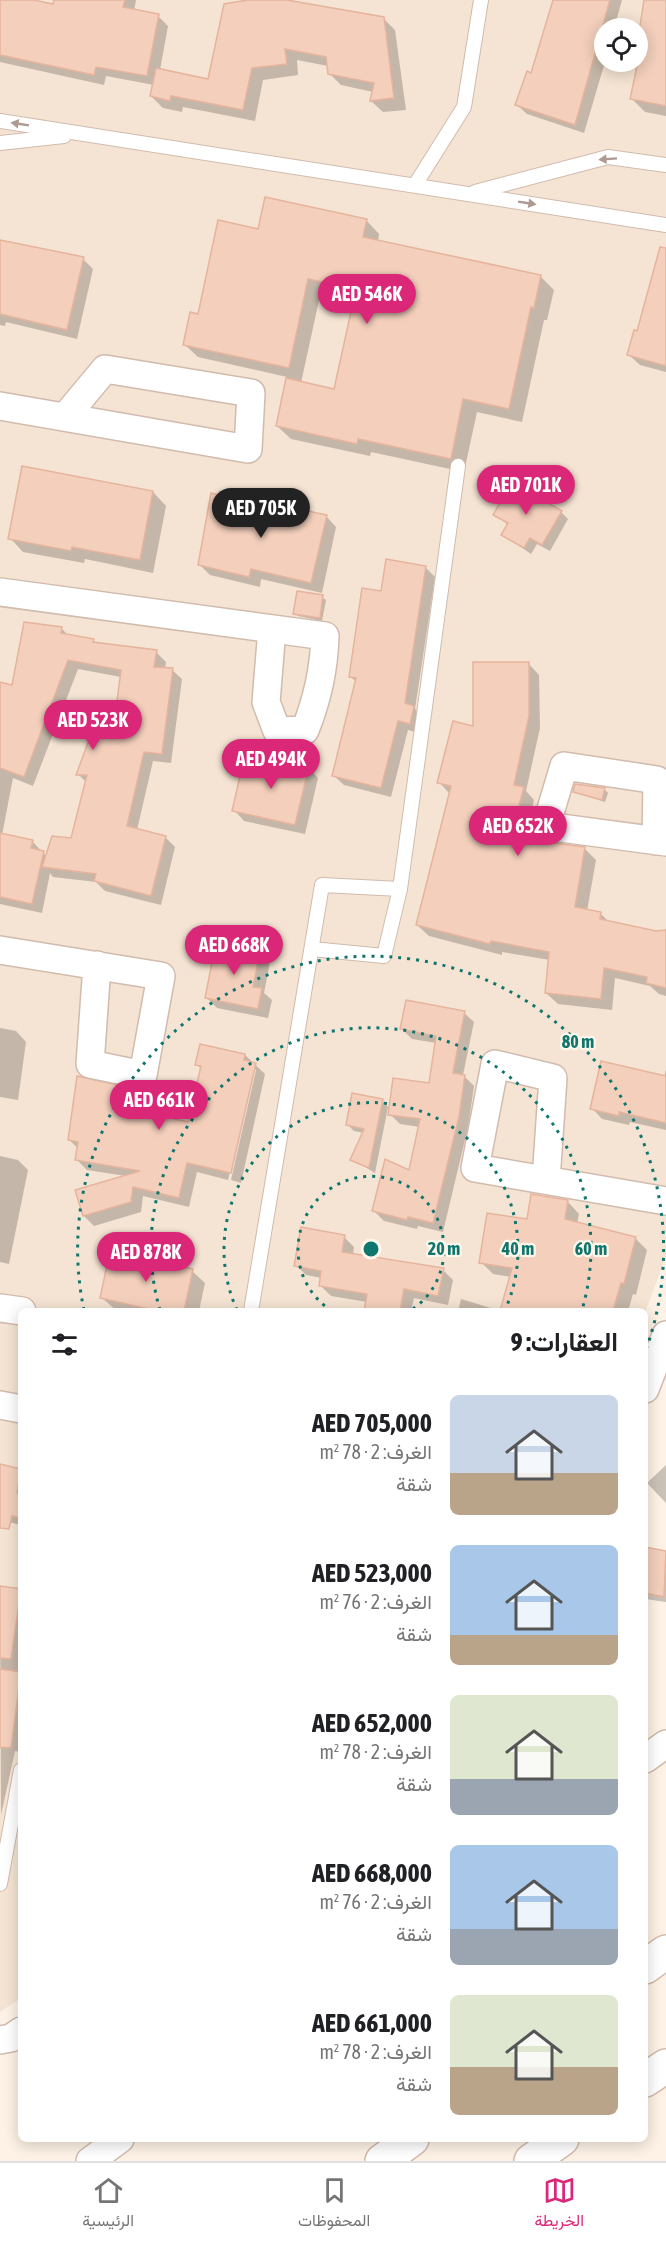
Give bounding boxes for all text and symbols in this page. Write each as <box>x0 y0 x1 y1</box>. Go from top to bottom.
map controls <box>594 18 648 72</box>
button: locate <box>594 18 648 72</box>
one-way arrow <box>10 120 29 129</box>
one-way arrow <box>598 154 617 163</box>
one-way arrow <box>518 199 537 208</box>
pin: AED 546K <box>305 274 429 325</box>
text: AED 546K <box>332 282 402 305</box>
pin: AED 701K <box>464 465 588 516</box>
text: AED 701K <box>491 473 561 496</box>
pin: AED 705K <box>199 488 323 539</box>
text: AED 705K <box>226 496 296 519</box>
pin: AED 523K <box>31 700 155 751</box>
text: AED 523K <box>58 708 128 731</box>
pin: AED 494K <box>209 739 333 790</box>
text: AED 494K <box>236 747 306 770</box>
pin: AED 652K <box>456 806 580 857</box>
text: AED 652K <box>483 814 553 837</box>
pin: AED 668K <box>172 925 296 976</box>
text: AED 668K <box>199 933 269 956</box>
text: 80 m <box>562 1031 594 1052</box>
pin: AED 661K <box>97 1080 221 1131</box>
text: AED 661K <box>124 1088 194 1111</box>
pin: AED 878K <box>84 1232 208 1283</box>
text: 20 m <box>428 1238 460 1259</box>
text: 40 m <box>501 1238 534 1259</box>
text: 60 m <box>575 1238 607 1259</box>
centre of rings <box>361 1239 381 1259</box>
text: AED 878K <box>111 1240 181 1263</box>
text: العقارات: 9 <box>510 1327 618 1357</box>
icon: filters <box>48 1328 81 1361</box>
text: AED 705,000 <box>312 1408 432 1438</box>
icon: home <box>498 1419 570 1491</box>
text: الغرف: 2 · 78 m² <box>319 1440 432 1463</box>
text: شقة <box>396 1472 432 1495</box>
text: AED 523,000 <box>312 1558 432 1588</box>
icon: home <box>498 1569 570 1641</box>
text: الغرف: 2 · 76 m² <box>319 1590 432 1613</box>
text: شقة <box>396 1622 432 1645</box>
text: AED 652,000 <box>312 1708 432 1738</box>
icon: home <box>498 1719 570 1791</box>
text: الغرف: 2 · 78 m² <box>319 1740 432 1763</box>
text: شقة <box>396 1772 432 1795</box>
text: AED 668,000 <box>312 1858 432 1888</box>
icon: home <box>498 1869 570 1941</box>
text: الغرف: 2 · 76 m² <box>319 1890 432 1913</box>
text: شقة <box>396 1922 432 1945</box>
text: AED 661,000 <box>312 2008 432 2038</box>
icon: home <box>498 2019 570 2091</box>
text: الغرف: 2 · 78 m² <box>319 2040 432 2063</box>
text: شقة <box>396 2072 432 2095</box>
tab: الرئيسية <box>82 2174 134 2235</box>
tab: المحفوظات <box>298 2174 370 2235</box>
tab: الخريطة <box>534 2174 584 2235</box>

